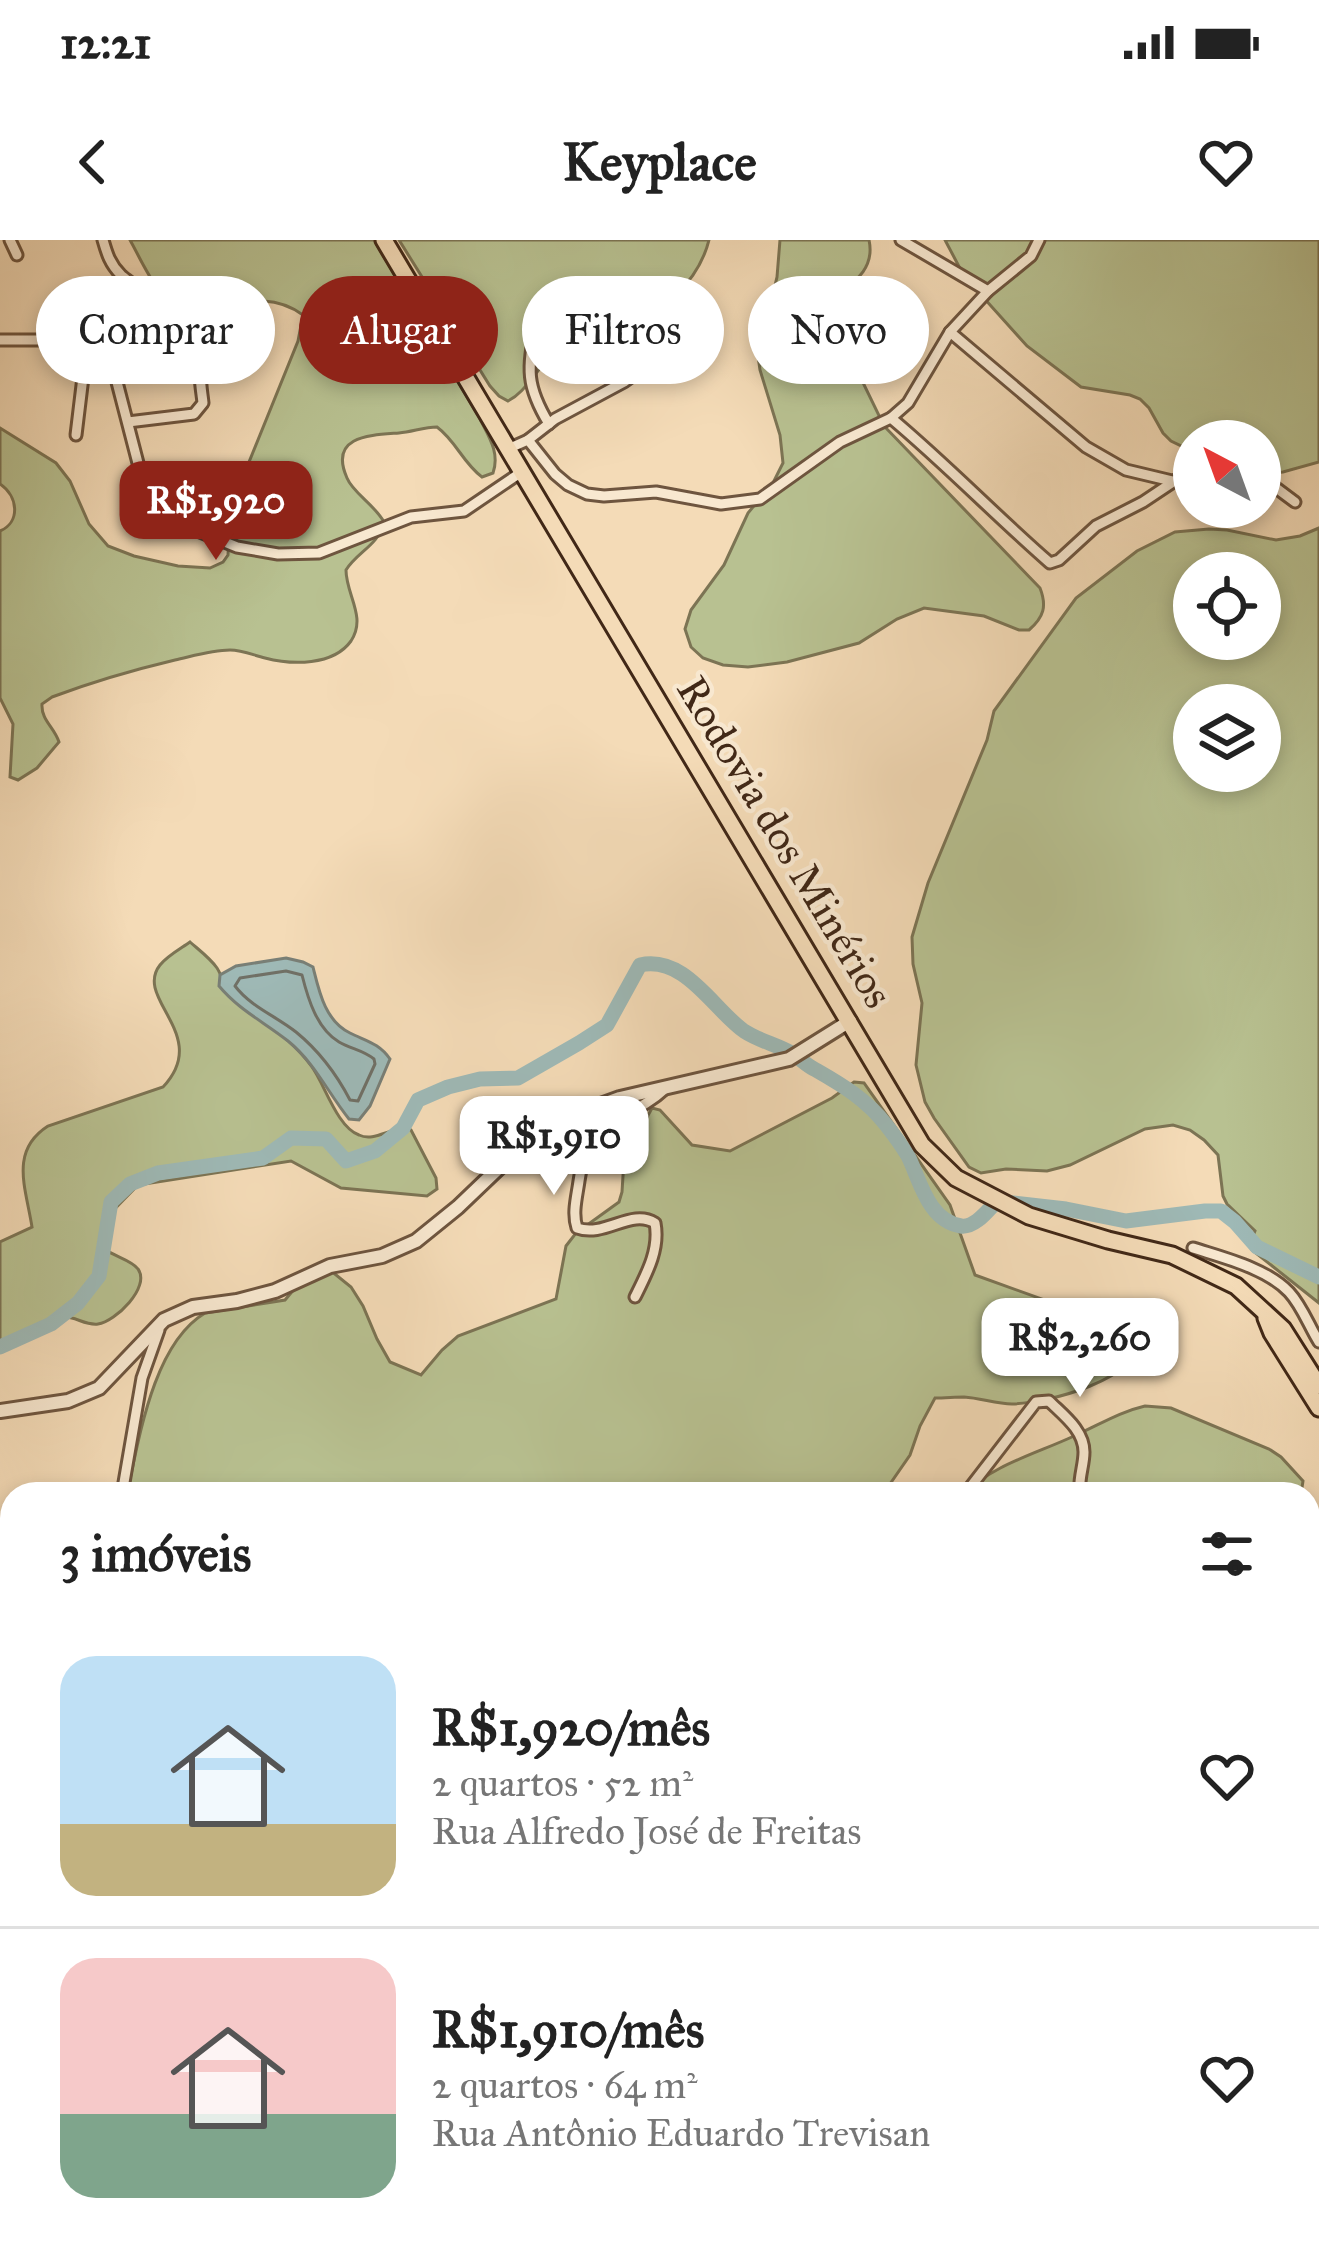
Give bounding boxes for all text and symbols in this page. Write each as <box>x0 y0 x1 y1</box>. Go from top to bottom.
text: 12:21 <box>60 15 151 70</box>
icon: back <box>60 129 126 195</box>
text: Keyplace <box>562 129 757 195</box>
icon: heart <box>1193 129 1259 195</box>
chip: Comprar <box>36 276 275 384</box>
chip: Alugar <box>299 276 498 384</box>
chip: Filtros <box>522 276 724 384</box>
chip: Novo <box>748 276 929 384</box>
north arrow <box>1173 420 1281 528</box>
map controls <box>1173 420 1281 792</box>
pin: R$1,920 <box>105 461 327 563</box>
text: R$1,920 <box>147 476 285 524</box>
button: locate <box>1173 552 1281 660</box>
street label: Rodovia dos Minérios <box>666 667 904 1017</box>
button: layers <box>1173 684 1281 792</box>
pin: R$1,910 <box>443 1096 665 1198</box>
text: R$1,910 <box>487 1111 621 1159</box>
pin: R$2,260 <box>969 1298 1191 1400</box>
text: R$2,260 <box>1009 1313 1151 1361</box>
icon: filters <box>1194 1521 1260 1587</box>
text: 3 imóveis <box>60 1523 251 1585</box>
text: R$1,920/mês <box>432 1697 710 1759</box>
icon: home <box>156 1704 300 1848</box>
icon: heart <box>1194 1743 1260 1809</box>
text: 2 quartos · 52 m² <box>432 1759 693 1807</box>
text: Rua Alfredo José de Freitas <box>432 1807 861 1855</box>
text: R$1,910/mês <box>432 1999 704 2061</box>
icon: home <box>156 2006 300 2150</box>
icon: heart <box>1194 2045 1260 2111</box>
text: 2 quartos · 64 m² <box>432 2061 698 2109</box>
text: Rua Antônio Eduardo Trevisan <box>432 2109 930 2157</box>

